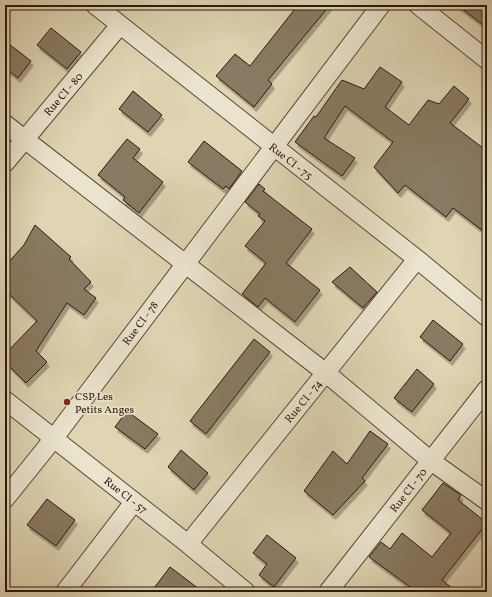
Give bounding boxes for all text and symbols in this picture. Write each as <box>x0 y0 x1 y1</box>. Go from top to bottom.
street label: Rue CI - 80 <box>41 70 87 120</box>
street label: Rue CI - 75 <box>265 140 315 184</box>
street label: Rue CI - 78 <box>120 299 163 349</box>
street label: Rue CI - 74 <box>282 377 326 427</box>
place label: CSP Les Petits Anges <box>75 390 134 418</box>
marker: CSP Les Petits Anges <box>62 397 72 407</box>
street label: Rue CI - 70 <box>387 465 431 516</box>
street label: Rue CI - 57 <box>100 474 150 518</box>

